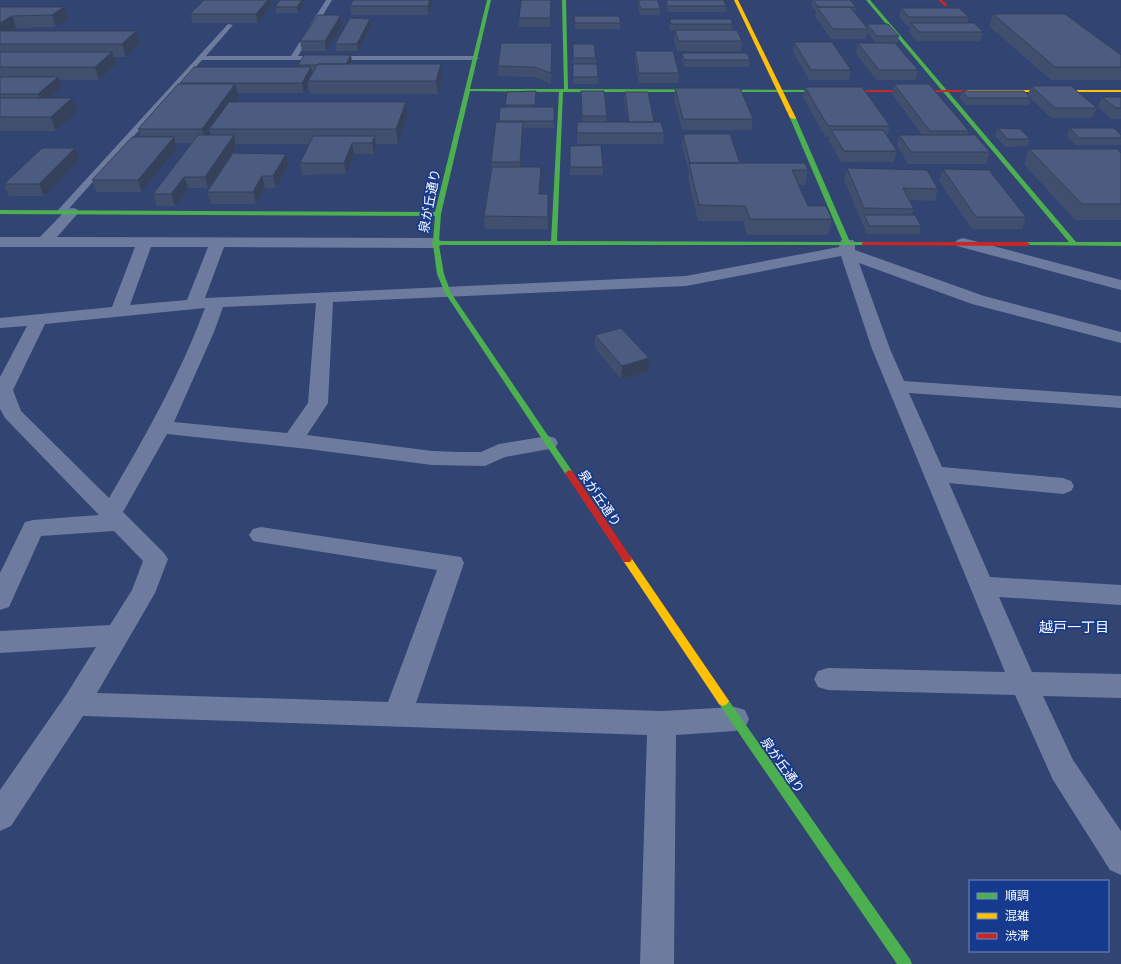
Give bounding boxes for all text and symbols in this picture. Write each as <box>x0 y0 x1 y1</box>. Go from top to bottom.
street label: 泉が丘通り <box>415 168 443 234</box>
street label: 泉が丘通り <box>575 467 625 529</box>
district label: 越戸一丁目 <box>1039 618 1109 635</box>
street label: 泉が丘通り <box>758 734 808 796</box>
legend <box>969 880 1109 952</box>
text: 順調 <box>1005 888 1029 903</box>
text: 混雑 <box>1005 908 1029 923</box>
text: 渋滞 <box>1005 928 1029 943</box>

